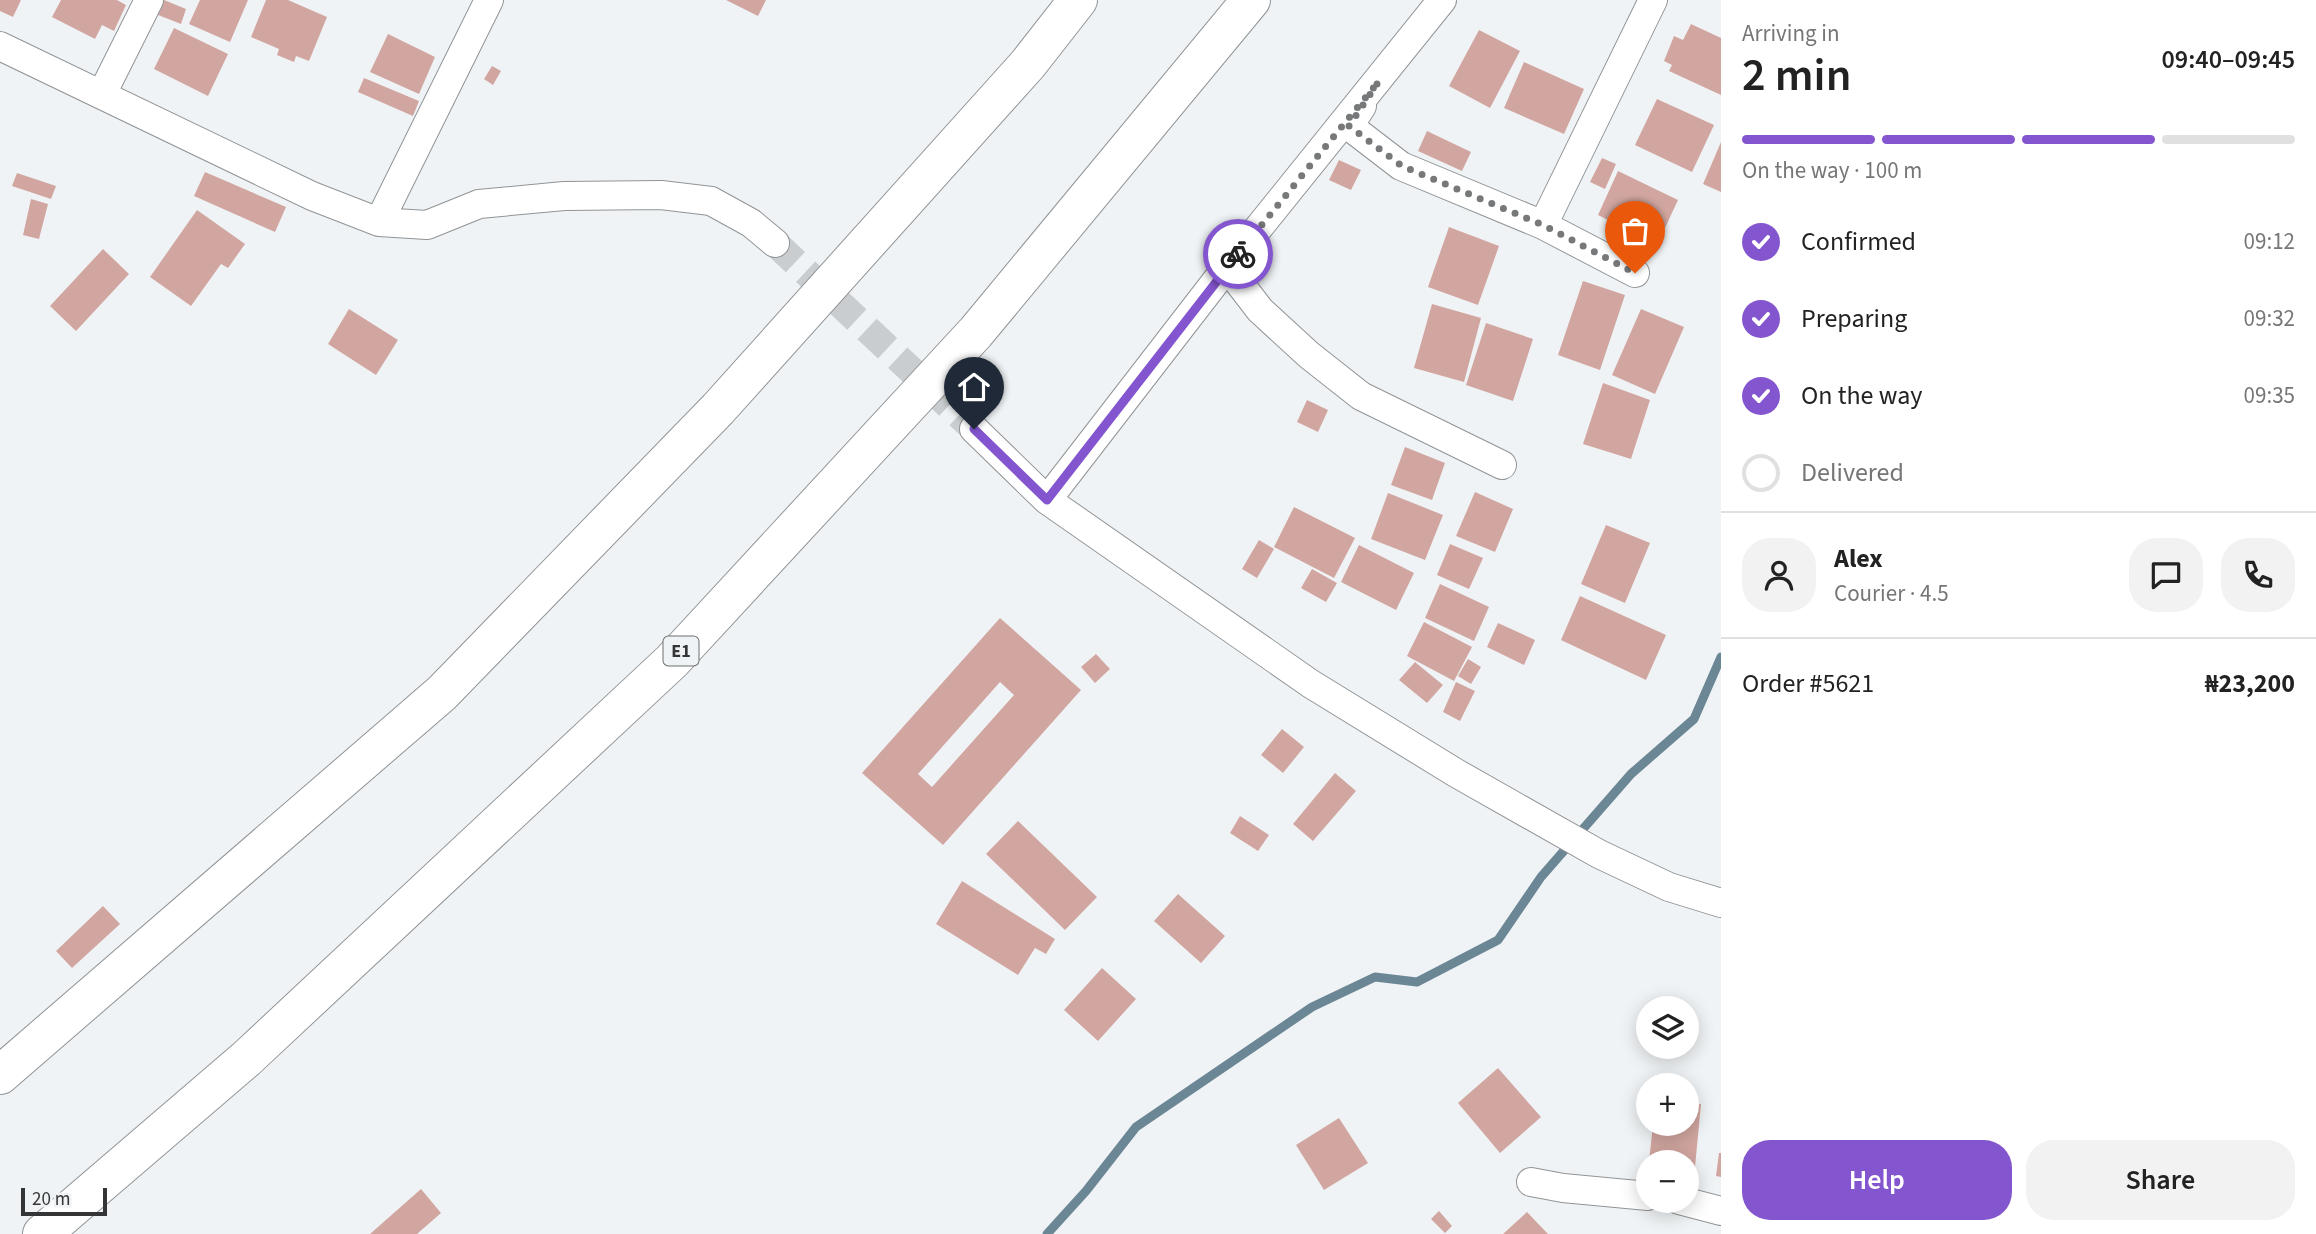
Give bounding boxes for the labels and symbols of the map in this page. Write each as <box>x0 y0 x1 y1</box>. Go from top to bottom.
pin <box>1605 201 1665 273</box>
courier <box>1203 219 1273 289</box>
pin <box>944 357 1004 429</box>
road number: E1 <box>664 636 698 666</box>
scale bar <box>21 1185 107 1217</box>

